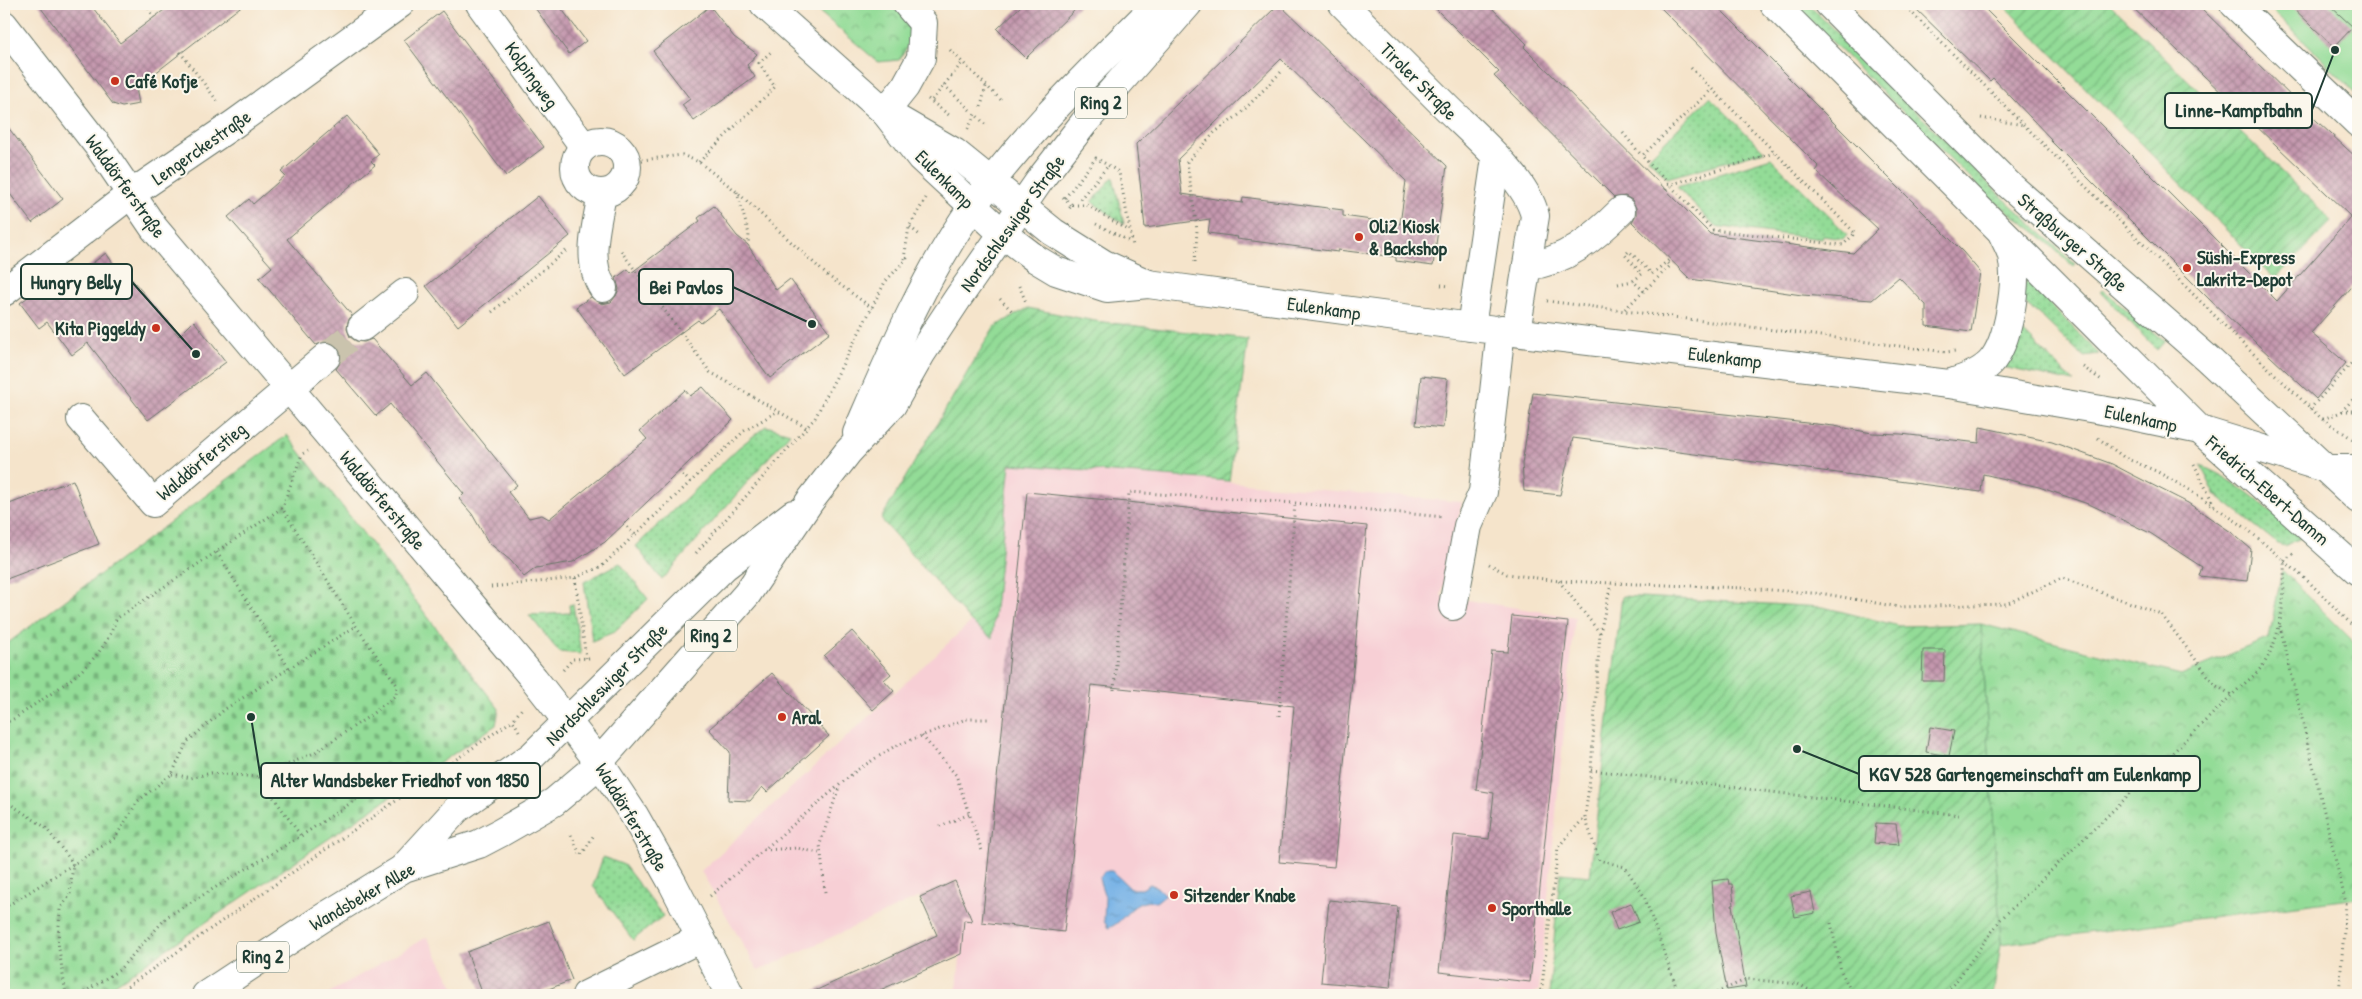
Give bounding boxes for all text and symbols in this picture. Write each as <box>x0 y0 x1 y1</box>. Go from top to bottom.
street label: Kolpingweg <box>499 36 565 114</box>
street label: Tiroler Straße <box>1374 36 1464 126</box>
place label: Café Kofje <box>125 68 198 94</box>
marker: Café Kofje <box>109 75 121 87</box>
road number: Ring 2 <box>1075 88 1127 119</box>
callout: Linne-Kampfbahn <box>2165 93 2312 128</box>
text: Linne-Kampfbahn <box>2175 96 2303 124</box>
street label: Lengerckestraße <box>146 103 256 191</box>
street label: Walddörferstraße <box>80 129 173 243</box>
street label: Eulenkamp <box>910 144 980 214</box>
street label: Nordschleswiger Straße <box>953 149 1071 297</box>
street label: Straßburger Straße <box>2012 187 2134 297</box>
place label: Oli2 Kiosk & Backshop <box>1369 213 1448 262</box>
marker: Oli2 Kiosk & Backshop <box>1353 231 1365 243</box>
place label: Süshi-Express Lakritz-Depot <box>2197 244 2296 293</box>
marker: Süshi-Express Lakritz-Depot <box>2181 262 2193 274</box>
callout: Hungry Belly <box>21 264 132 299</box>
text: Hungry Belly <box>30 268 122 296</box>
callout: Bei Pavlos <box>639 269 733 304</box>
text: Bei Pavlos <box>649 273 723 300</box>
street label: Eulenkamp <box>1286 290 1362 326</box>
place label: Kita Piggeldy <box>55 315 146 342</box>
marker: Kita Piggeldy <box>150 322 162 334</box>
street label: Eulenkamp <box>1687 340 1763 374</box>
street label: Eulenkamp <box>2102 398 2180 438</box>
street label: Walddörferstieg <box>151 416 251 506</box>
street label: Friedrich-Ebert-Damm <box>2200 428 2335 551</box>
street label: Walddörferstraße <box>334 445 432 555</box>
street label: Nordschleswiger Straße <box>539 617 673 751</box>
road number: Ring 2 <box>685 620 737 652</box>
place label: Aral <box>792 704 822 730</box>
marker: Aral <box>776 711 788 723</box>
callout: KGV 528 Gartengemeinschaft am Eulenkamp <box>1859 756 2200 791</box>
street label: Walddörferstraße <box>589 758 675 876</box>
text: KGV 528 Gartengemeinschaft am Eulenkamp <box>1869 760 2191 788</box>
callout: Alter Wandsbeker Friedhof von 1850 <box>261 763 540 798</box>
text: Alter Wandsbeker Friedhof von 1850 <box>271 766 529 793</box>
street label: Wandsbeker Allee <box>305 855 420 937</box>
place label: Sitzender Knabe <box>1184 882 1296 908</box>
marker: Sitzender Knabe <box>1168 889 1180 901</box>
place label: Sporthalle <box>1502 895 1572 922</box>
marker: Sporthalle <box>1486 902 1498 914</box>
road number: Ring 2 <box>237 942 289 972</box>

